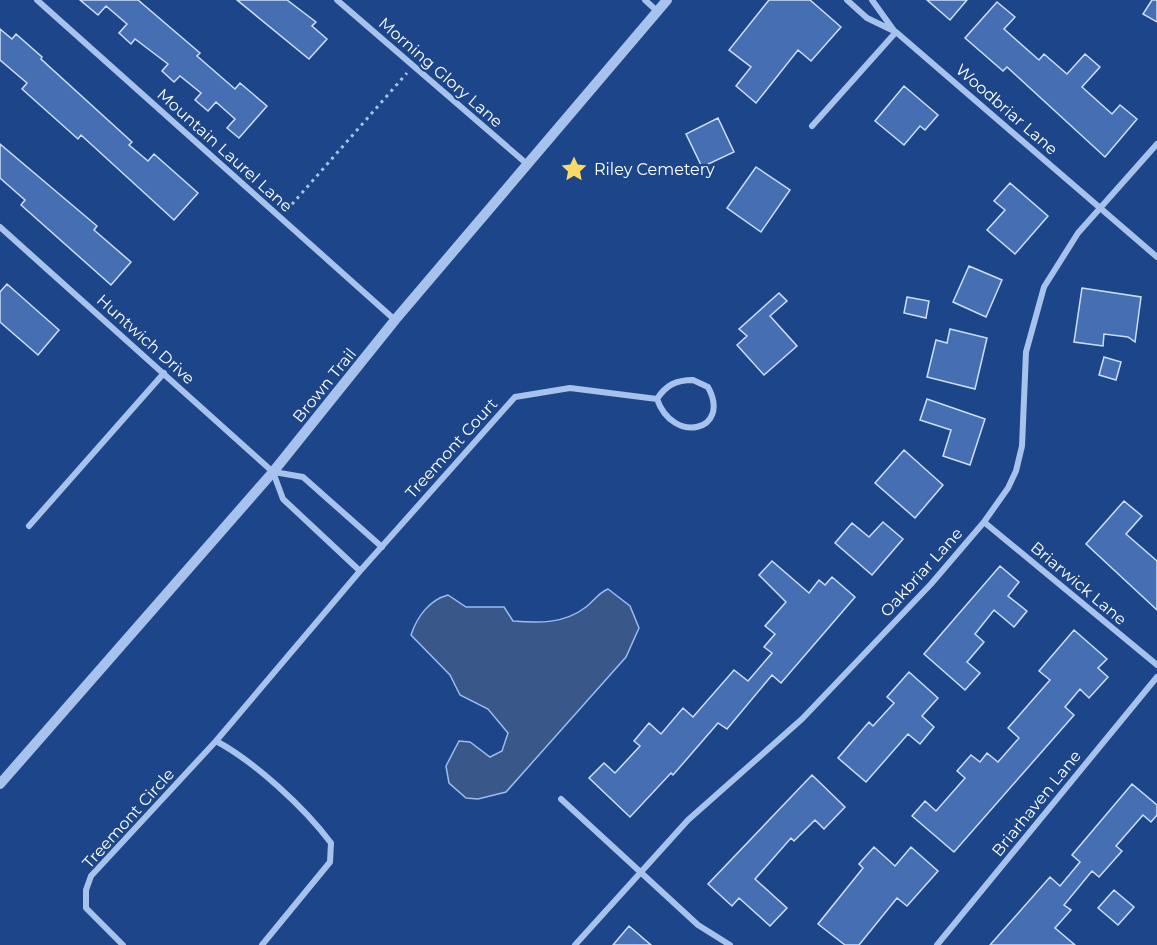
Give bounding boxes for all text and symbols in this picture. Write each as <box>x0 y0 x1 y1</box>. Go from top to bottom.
street label: Morning Glory Lane <box>375 13 506 131</box>
street label: Woodbriar Lane <box>952 60 1061 159</box>
street label: Mountain Laurel Lane <box>153 85 296 216</box>
place icon: Riley Cemetery <box>559 154 589 184</box>
place label: Riley Cemetery <box>594 160 715 179</box>
street label: Huntwich Drive <box>93 290 199 388</box>
street label: Brown Trail <box>289 344 360 426</box>
street label: Treemont Court <box>402 394 502 502</box>
street label: Oakbriar Lane <box>876 524 966 621</box>
street label: Briarwick Lane <box>1027 538 1130 629</box>
street label: Briarhaven Lane <box>988 746 1085 860</box>
street label: Treemont Circle <box>79 765 178 872</box>

